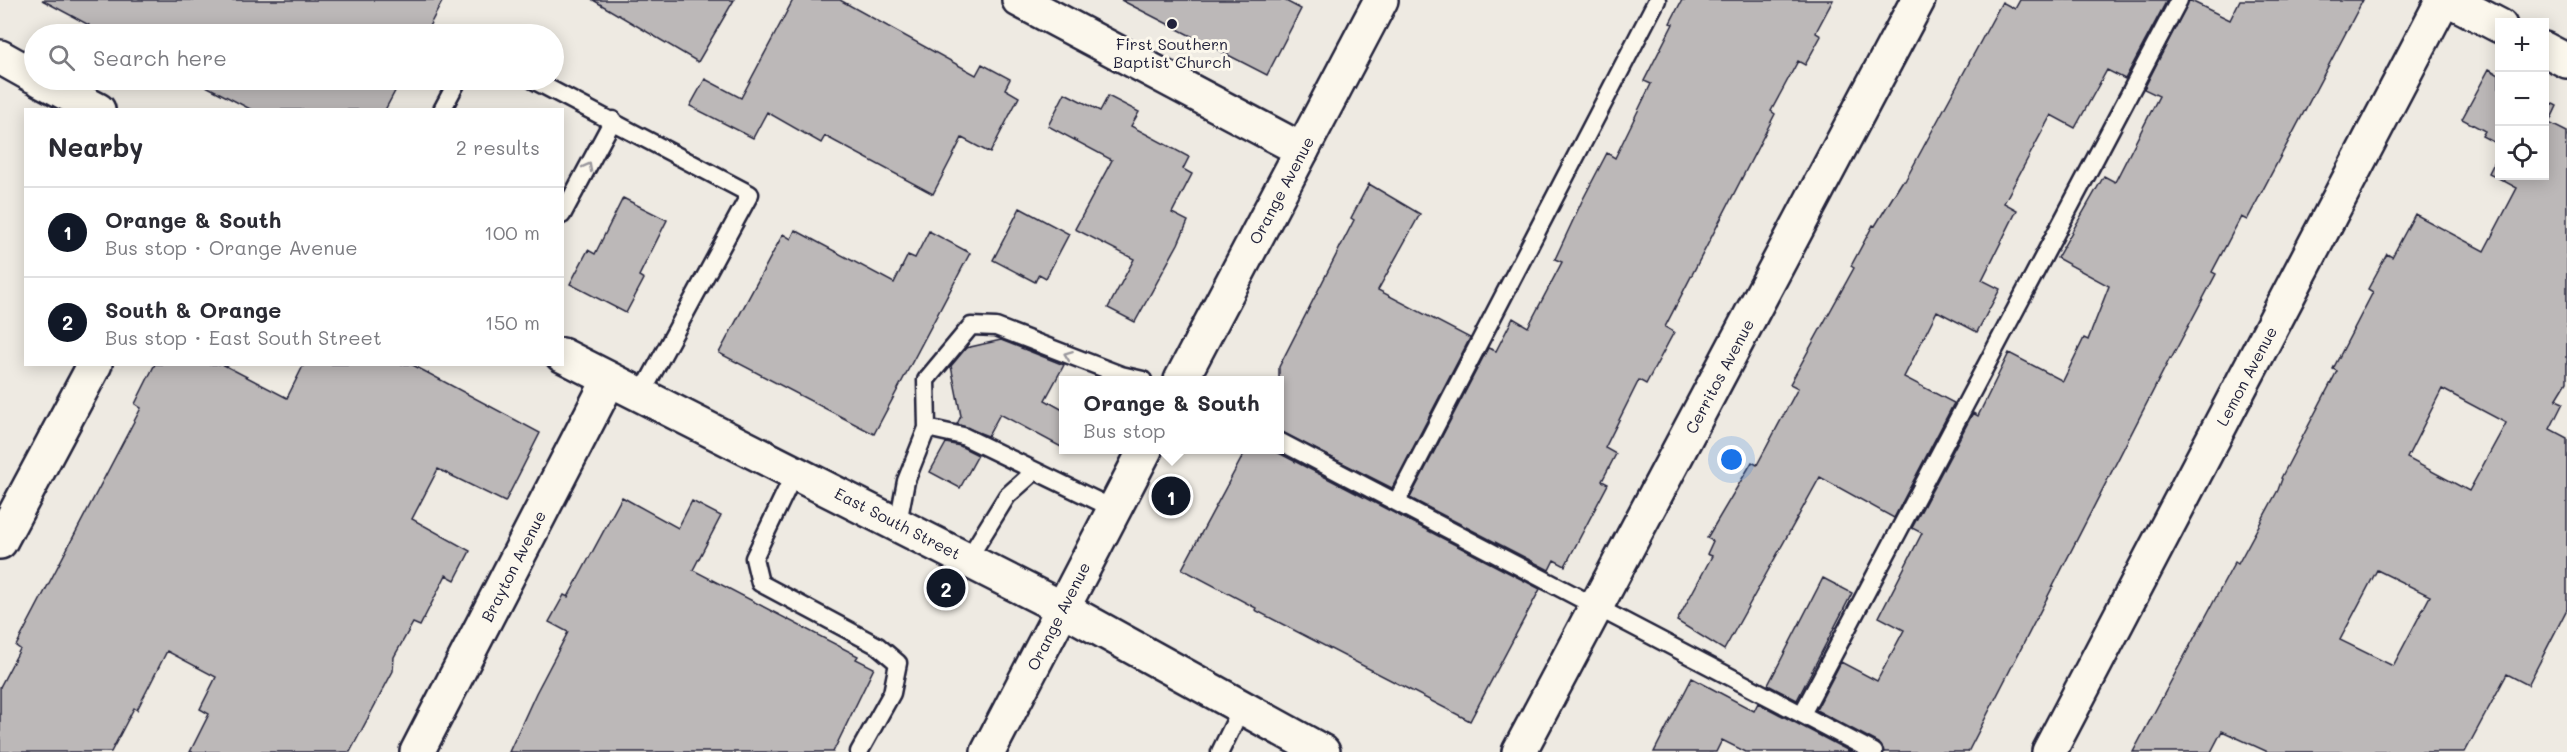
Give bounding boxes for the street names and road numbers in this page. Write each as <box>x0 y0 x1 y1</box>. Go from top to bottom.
street label: Orange Avenue <box>1244 132 1318 248</box>
street label: Cerritos Avenue <box>1680 315 1758 437</box>
street label: Lemon Avenue <box>2211 323 2281 429</box>
street label: East South Street <box>832 482 964 564</box>
street label: Brayton Avenue <box>476 507 550 625</box>
street label: Orange Avenue <box>1022 558 1094 674</box>

